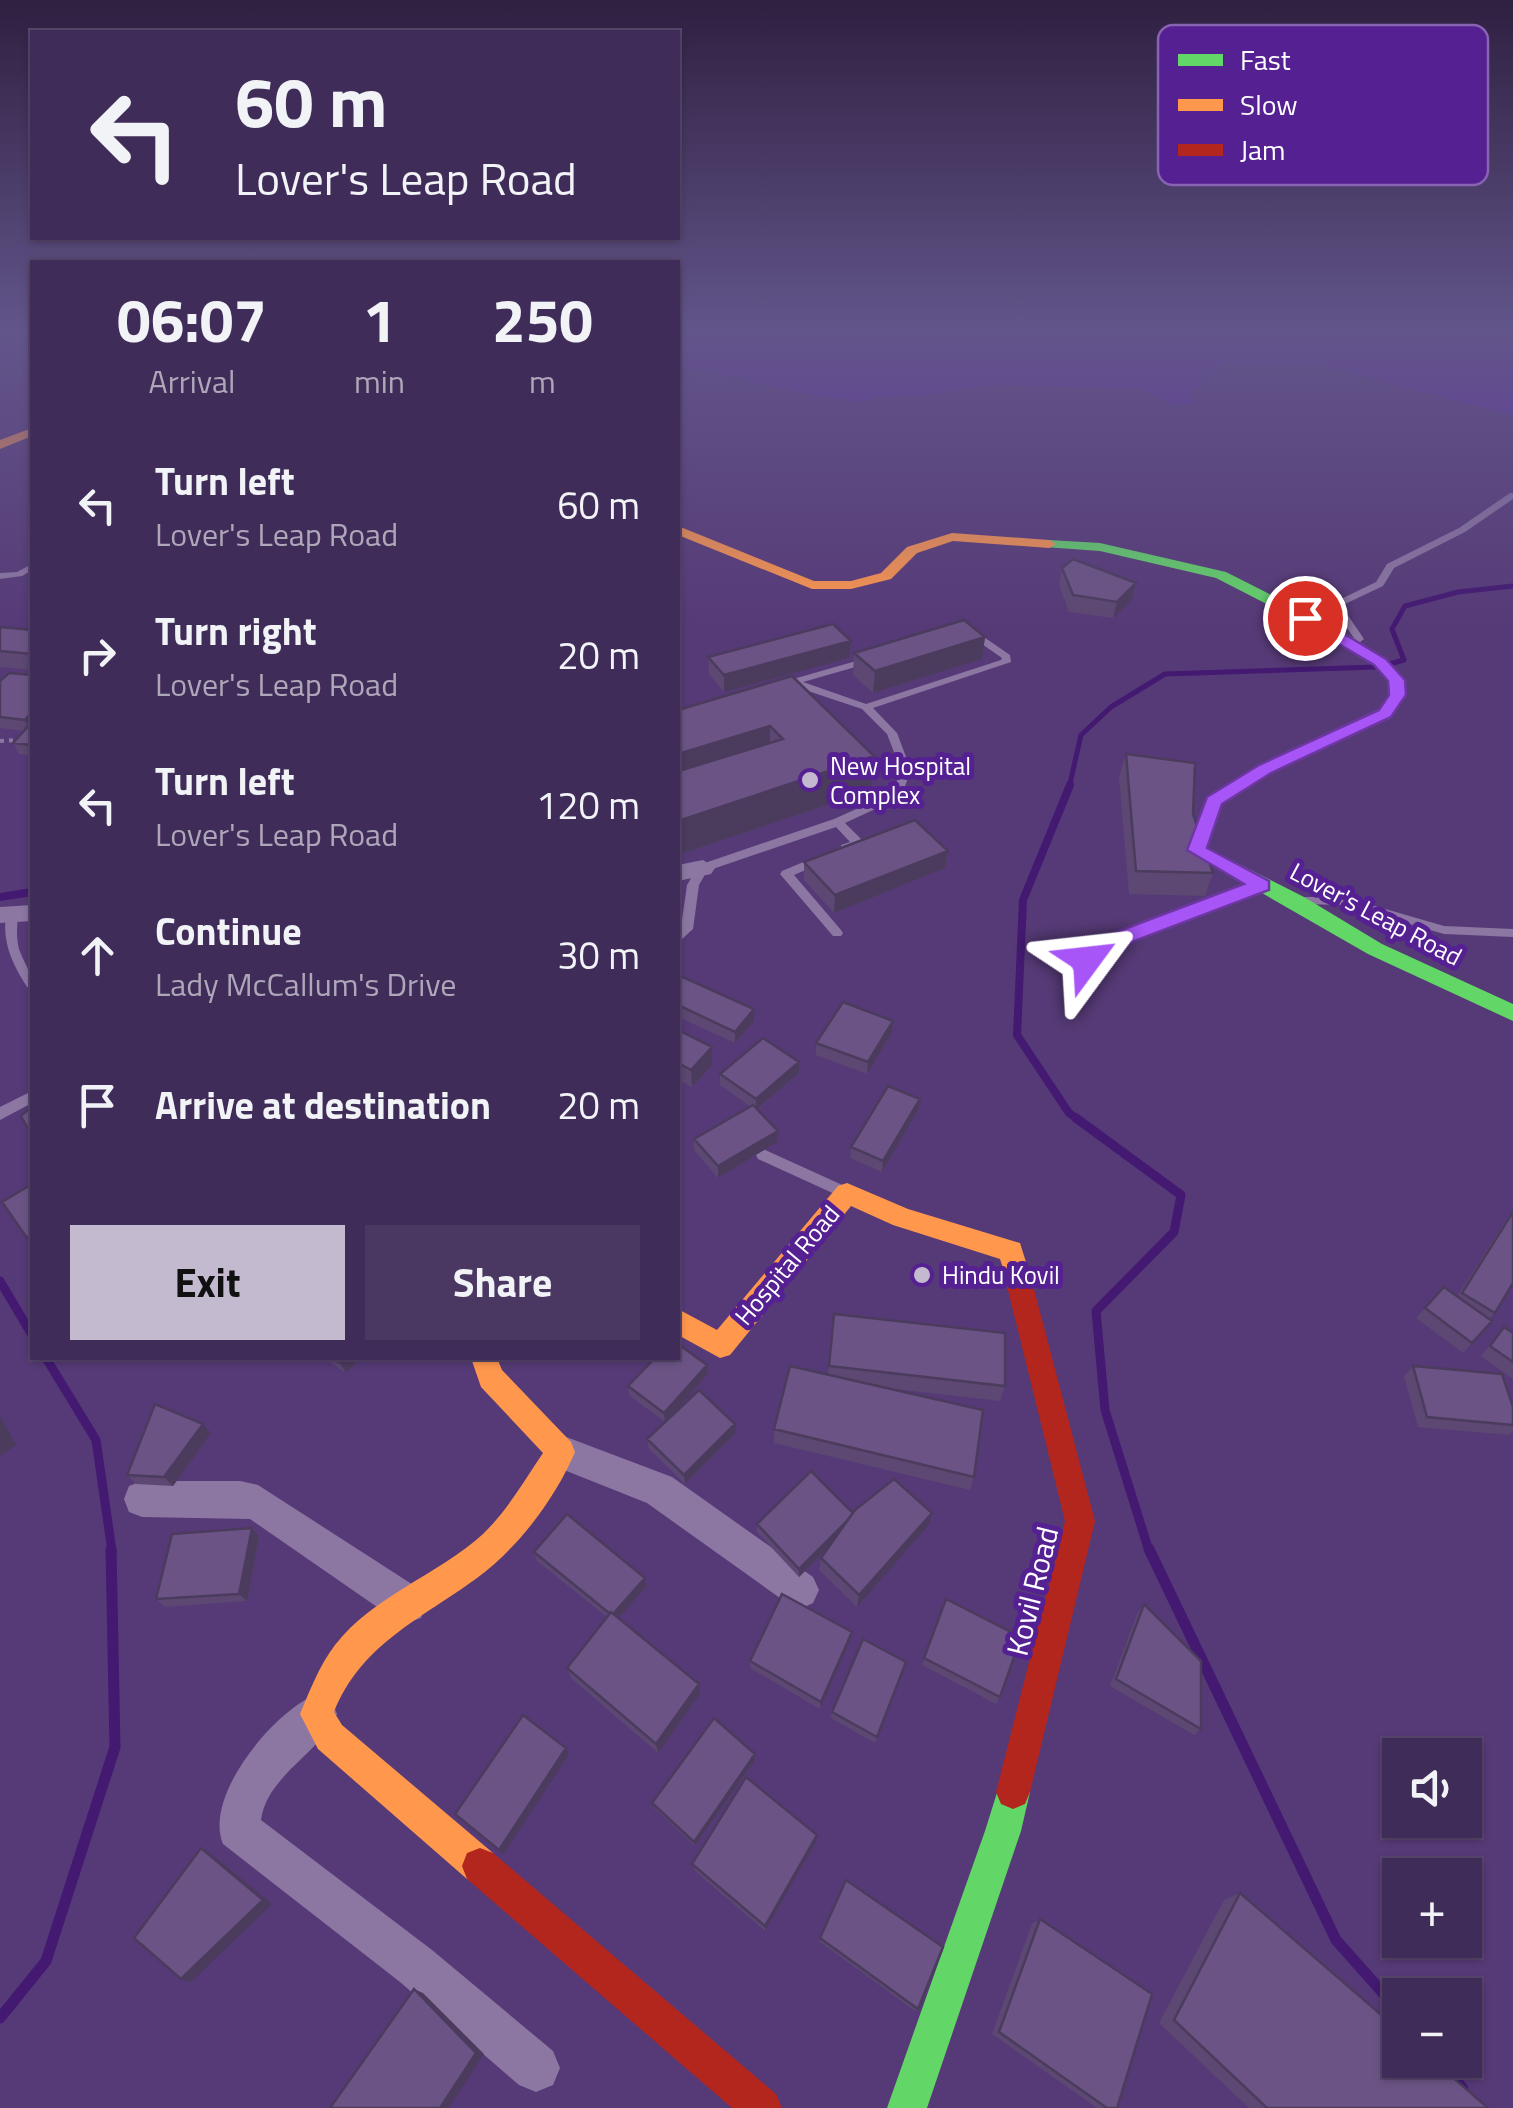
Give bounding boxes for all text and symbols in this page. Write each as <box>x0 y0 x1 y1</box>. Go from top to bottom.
legend <box>1158 25 1488 185</box>
text: Fast <box>1240 38 1291 81</box>
text: 60 m <box>235 48 388 154</box>
icon: left <box>70 70 200 200</box>
text: Slow <box>1240 83 1298 126</box>
text: Jam <box>1240 128 1286 171</box>
text: Lover's Leap Road <box>235 144 577 212</box>
text: 06:07 <box>117 274 267 365</box>
text: 1 <box>363 274 396 365</box>
text: 250 <box>492 274 593 365</box>
text: Arrival <box>149 357 235 405</box>
text: min <box>354 357 405 405</box>
text: m <box>529 357 556 405</box>
text: Turn left <box>155 452 295 510</box>
text: 60 m <box>557 476 640 534</box>
icon: left <box>70 478 125 533</box>
text: Lover's Leap Road <box>155 510 398 558</box>
pin <box>1263 576 1348 661</box>
icon: arrive <box>1278 591 1333 646</box>
text: Turn right <box>155 602 317 660</box>
text: 20 m <box>557 626 640 684</box>
icon: right <box>70 628 125 683</box>
text: Lover's Leap Road <box>155 660 398 708</box>
place label: New Hospital Complex <box>830 747 971 814</box>
text: Turn left <box>155 752 295 810</box>
marker: New Hospital Complex <box>799 769 821 791</box>
text: 120 m <box>536 776 640 834</box>
icon: left <box>70 778 125 833</box>
text: Lover's Leap Road <box>155 810 398 858</box>
street label: Lover's Leap Road <box>1283 853 1469 975</box>
text: Continue <box>155 902 302 960</box>
position arrow <box>1035 908 1139 1012</box>
text: 30 m <box>557 926 640 984</box>
icon: ahead <box>70 928 125 983</box>
text: Lady McCallum's Drive <box>155 960 456 1008</box>
text: Arrive at destination <box>155 1076 491 1134</box>
text: 20 m <box>557 1076 640 1134</box>
icon: arrive <box>70 1078 125 1133</box>
street label: Hospital Road <box>725 1197 849 1333</box>
button: Exit <box>70 1225 345 1340</box>
button: Share <box>365 1225 640 1340</box>
place label: Hindu Kovil <box>942 1256 1060 1294</box>
marker: Hindu Kovil <box>911 1264 933 1286</box>
street label: Kovil Road <box>994 1522 1070 1660</box>
map controls <box>1382 1738 1482 2078</box>
button: sound <box>1382 1738 1482 1838</box>
button: + <box>1382 1858 1482 1958</box>
button: − <box>1382 1978 1482 2078</box>

